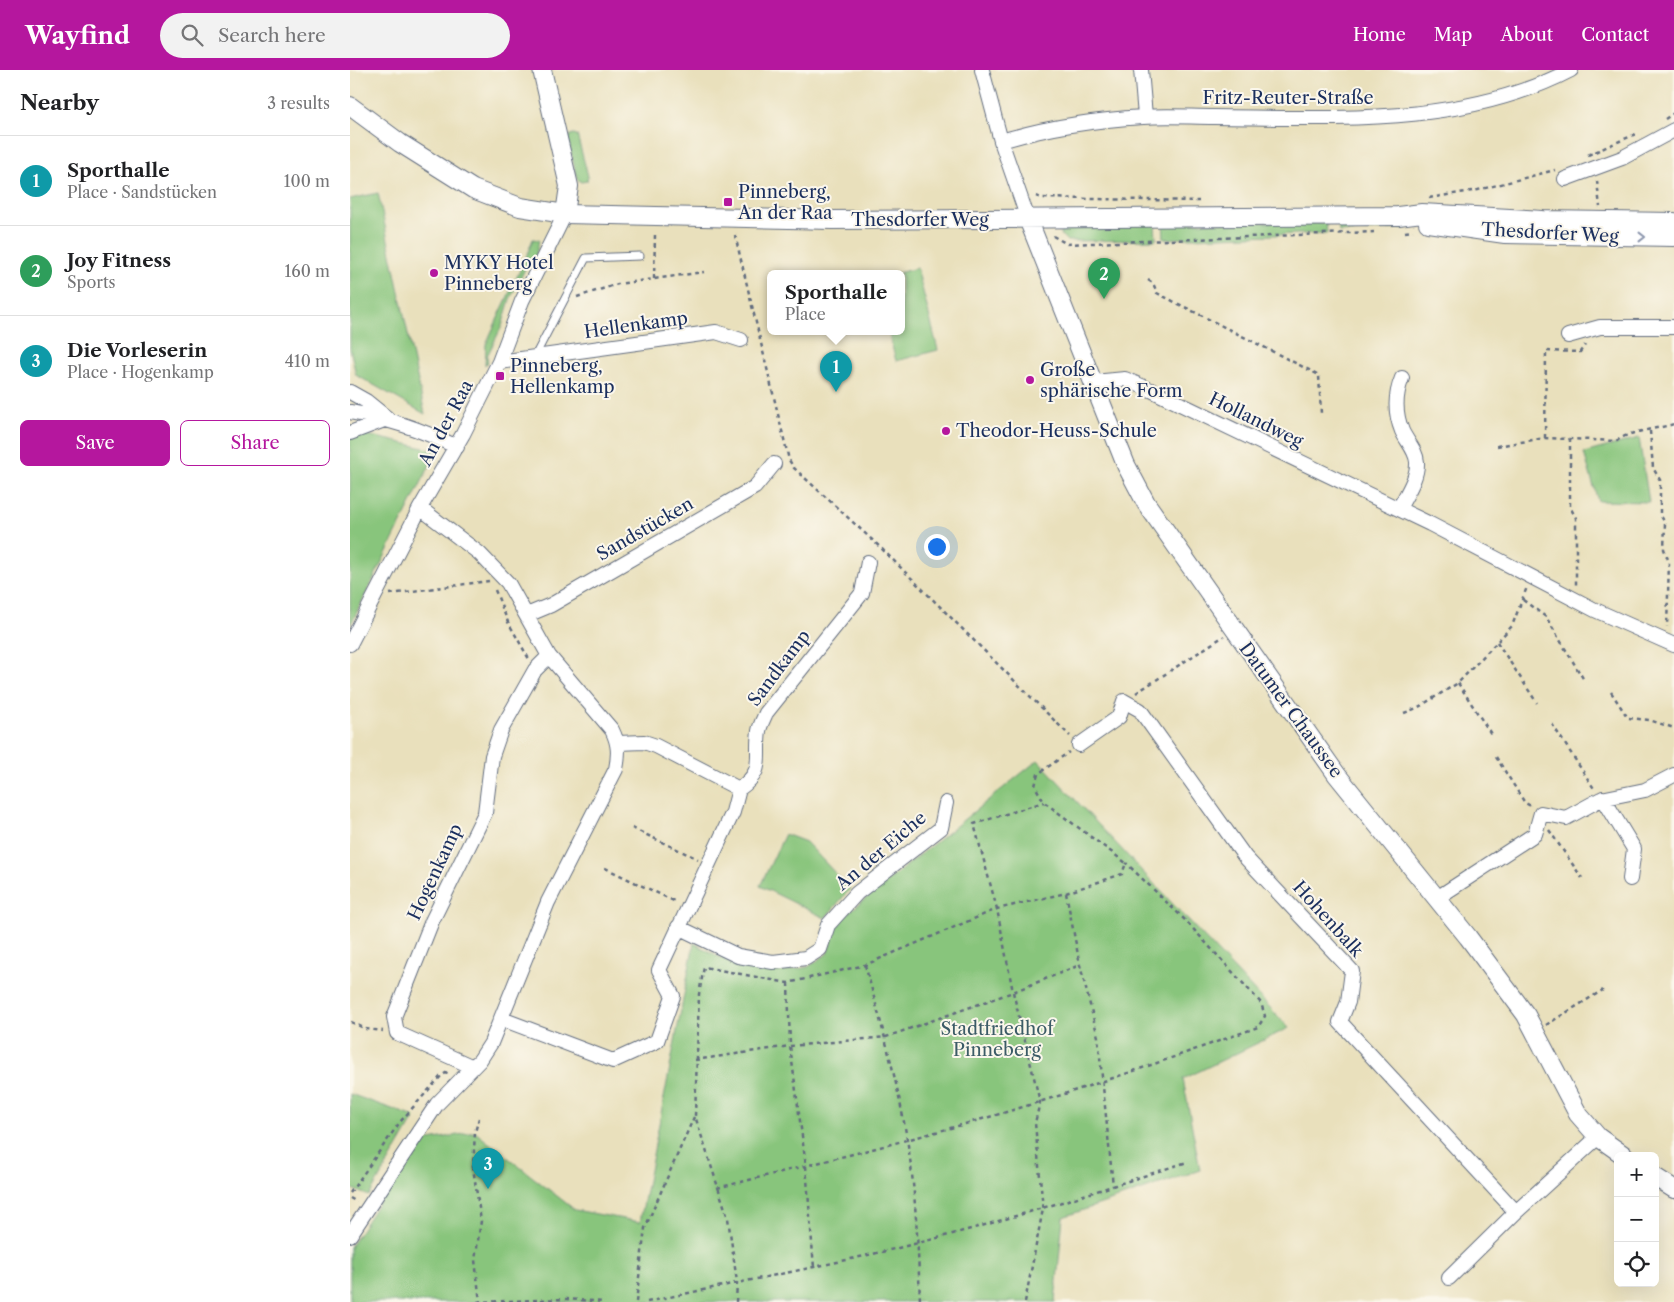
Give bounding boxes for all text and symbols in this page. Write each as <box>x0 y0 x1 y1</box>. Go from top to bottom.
search box <box>160 13 510 58</box>
text: Wayfind <box>25 21 130 50</box>
icon: search <box>178 21 206 49</box>
text: Search here <box>218 24 326 47</box>
text: Home <box>1353 24 1406 46</box>
text: Map <box>1434 24 1472 46</box>
text: About <box>1500 24 1553 46</box>
text: Contact <box>1581 24 1649 46</box>
street label: Fritz-Reuter-Straße <box>1203 87 1373 109</box>
text: Nearby <box>20 90 99 115</box>
text: 3 results <box>267 93 330 113</box>
text: Sporthalle <box>67 159 170 182</box>
text: 1 <box>32 171 40 191</box>
text: 100 m <box>284 171 330 191</box>
place label: Pinneberg, An der Raa <box>737 181 833 224</box>
text: Place · Sandstücken <box>67 182 217 202</box>
marker: Pinneberg, An der Raa <box>722 196 734 208</box>
street label: Thesdorfer Weg <box>851 209 989 231</box>
street label: Thesdorfer Weg <box>1481 218 1620 248</box>
one-way arrow <box>1638 232 1646 242</box>
text: Joy Fitness <box>67 249 171 272</box>
place label: MYKY Hotel Pinneberg <box>444 252 554 295</box>
pin: 2 <box>1088 258 1120 299</box>
text: 2 <box>31 261 41 281</box>
text: 160 m <box>285 261 330 281</box>
marker: MYKY Hotel Pinneberg <box>428 267 440 279</box>
popup <box>767 270 905 335</box>
text: Sports <box>67 272 116 292</box>
text: Sporthalle <box>785 281 887 304</box>
text: Place <box>785 304 826 324</box>
street label: Hellenkamp <box>583 307 689 343</box>
text: Die Vorleserin <box>67 339 207 362</box>
text: 3 <box>31 351 41 371</box>
text: 410 m <box>285 351 330 371</box>
pin: 1 <box>820 351 852 392</box>
place label: Pinneberg, Hellenkamp <box>510 355 615 398</box>
place label: Große sphärische Form <box>1040 359 1183 402</box>
text: Place · Hogenkamp <box>67 362 214 382</box>
marker: Pinneberg, Hellenkamp <box>494 370 506 382</box>
marker: Große sphärische Form <box>1024 374 1036 386</box>
street label: An der Raa <box>414 376 478 471</box>
street label: Hollandweg <box>1205 388 1307 453</box>
button: Save <box>20 420 170 466</box>
button: Share <box>180 420 330 466</box>
place label: Theodor-Heuss-Schule <box>956 420 1157 442</box>
marker: Theodor-Heuss-Schule <box>940 425 952 437</box>
street label: Sandstücken <box>593 493 697 565</box>
your location <box>924 534 950 560</box>
street label: Sandkamp <box>743 626 815 710</box>
street label: Datumer Chaussee <box>1234 638 1348 782</box>
street label: An der Eiche <box>831 807 931 896</box>
street label: Hogenkamp <box>403 820 467 924</box>
street label: Hohenbalk <box>1288 876 1369 963</box>
park label: Stadtfriedhof Pinneberg <box>940 1018 1056 1061</box>
pin: 3 <box>472 1148 504 1189</box>
map controls <box>1614 1152 1659 1287</box>
button: + <box>1614 1152 1659 1197</box>
button: − <box>1614 1197 1659 1242</box>
button: locate <box>1614 1242 1659 1287</box>

